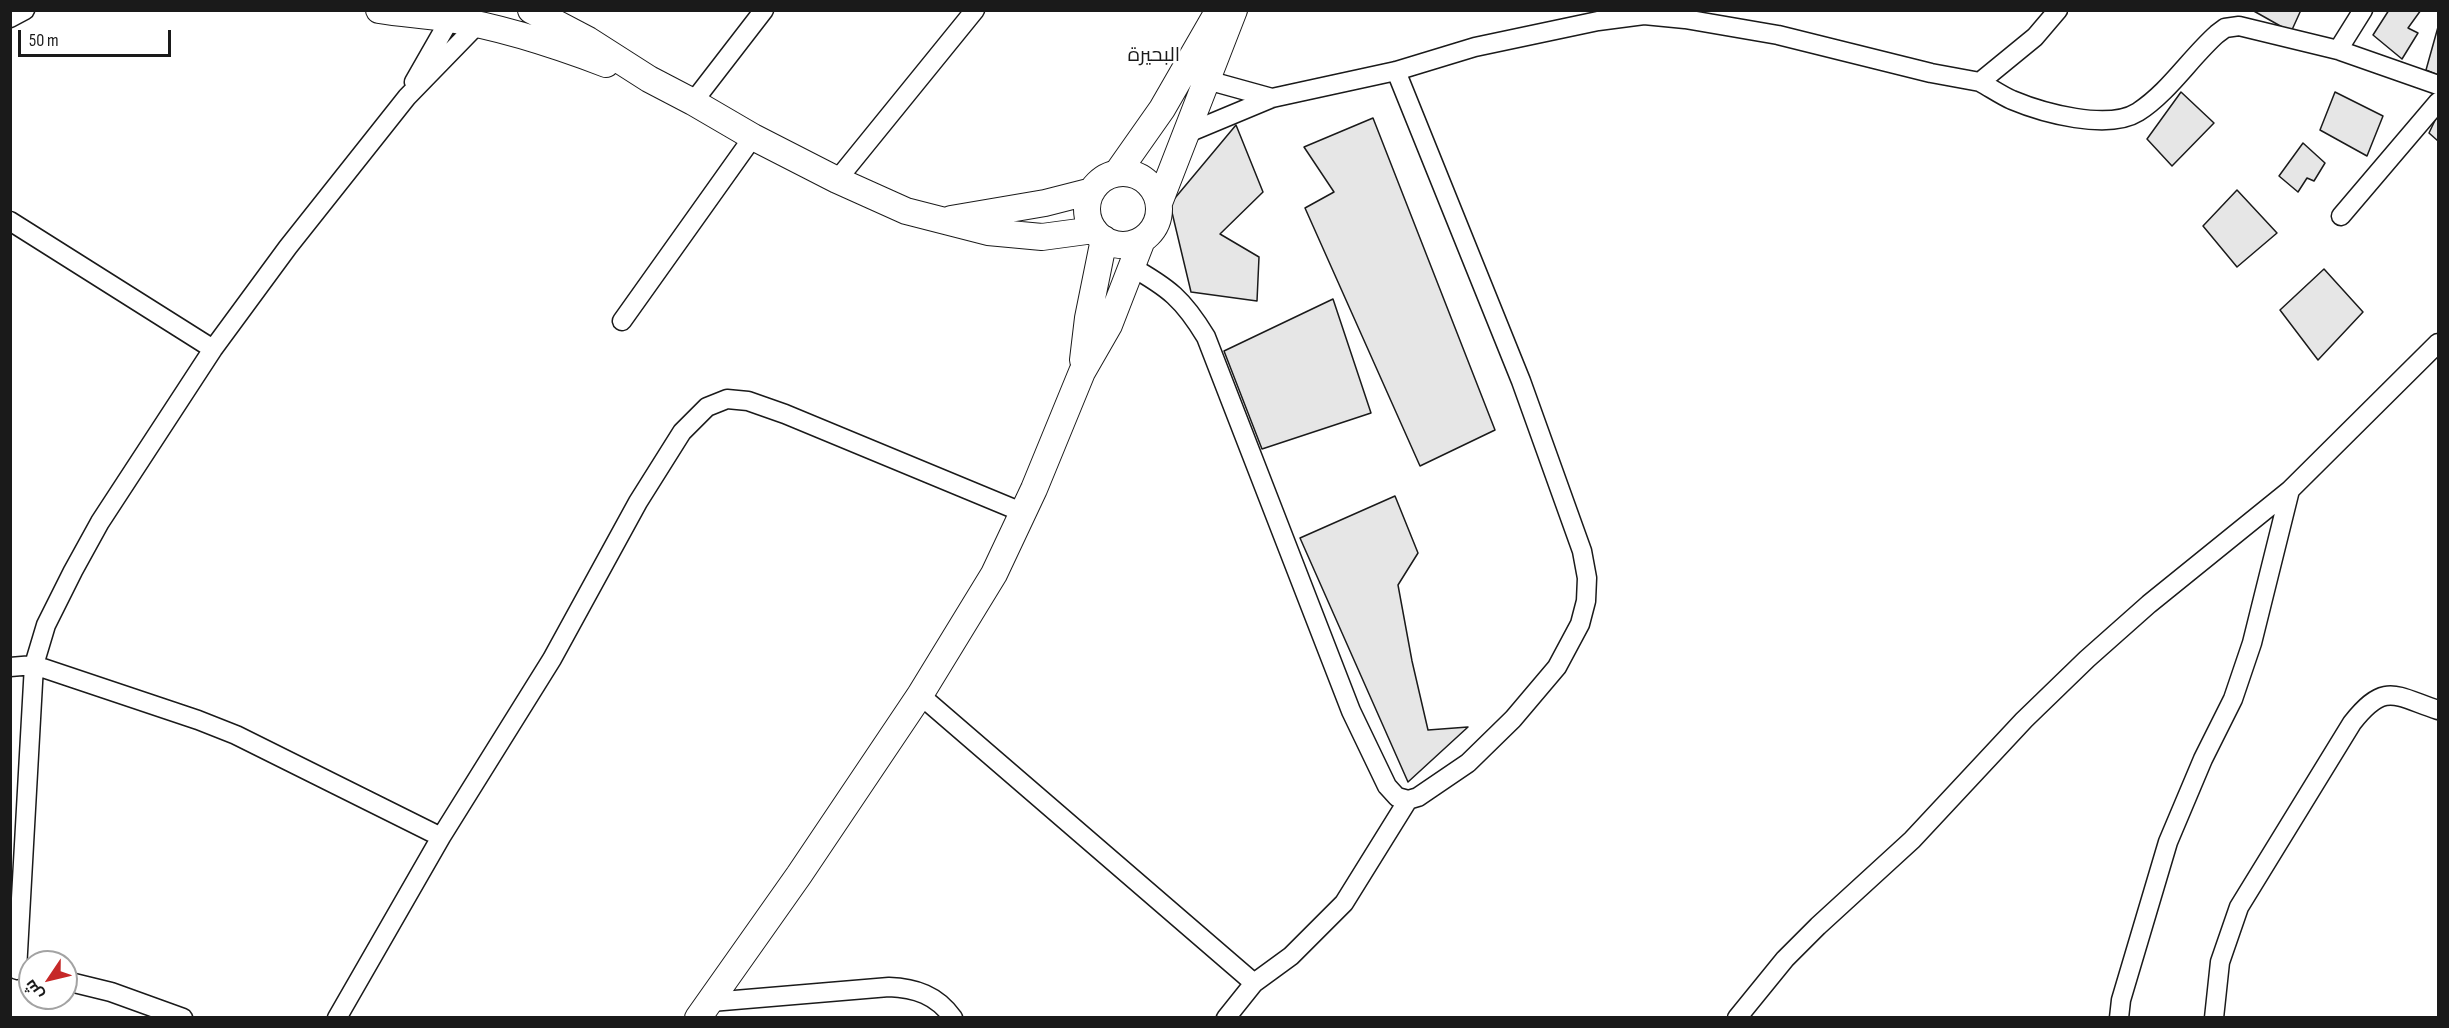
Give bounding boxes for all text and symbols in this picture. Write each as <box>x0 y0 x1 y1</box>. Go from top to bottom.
scale bar <box>21 18 174 56</box>
text: 50 m <box>29 30 59 51</box>
district label: البحيرة <box>1128 44 1180 68</box>
north arrow <box>18 950 78 1010</box>
text: ش <box>21 976 48 1003</box>

